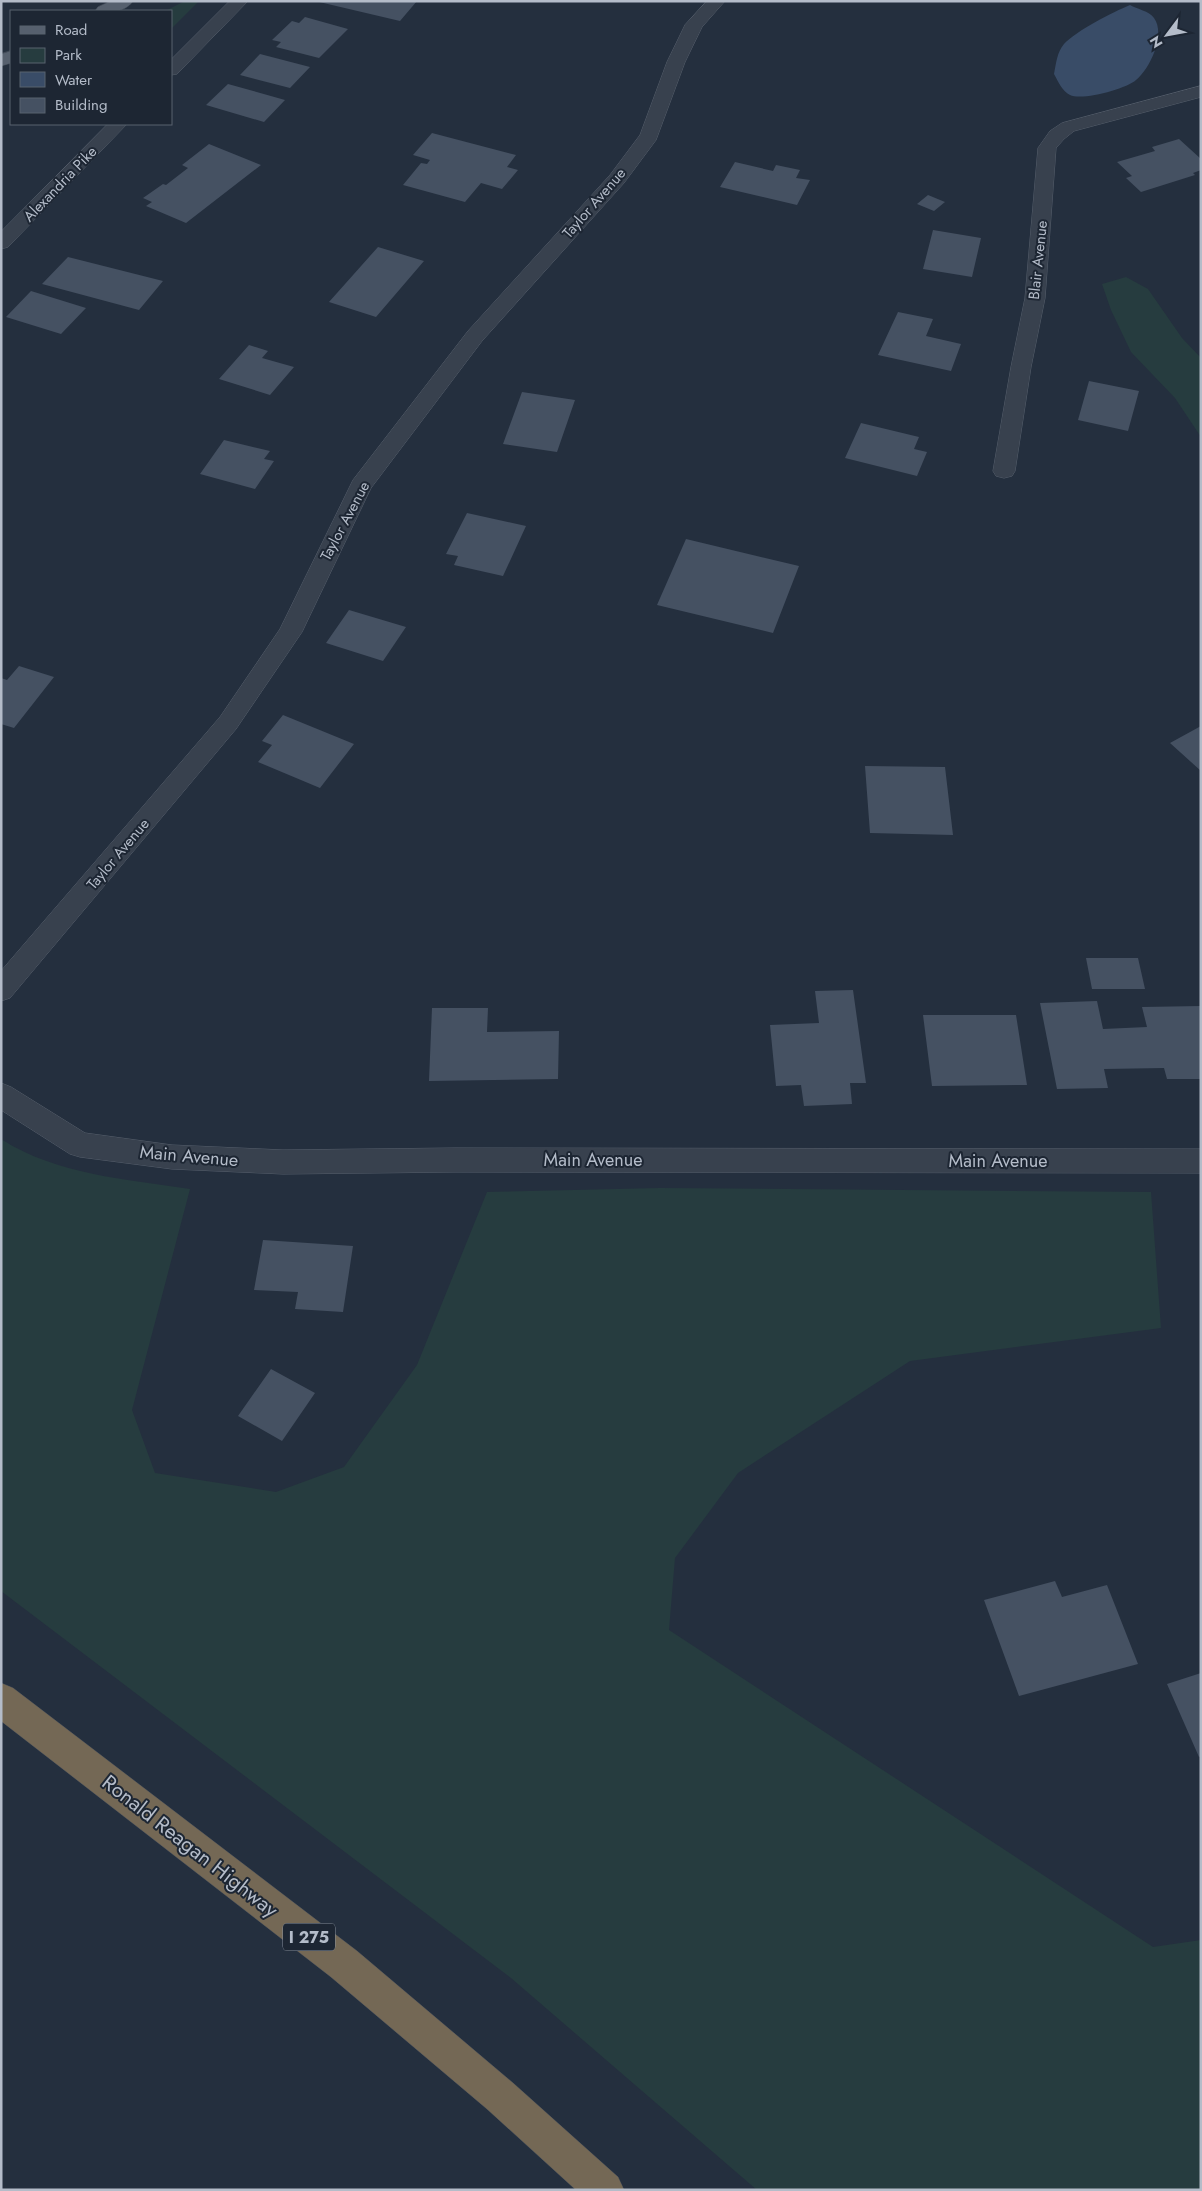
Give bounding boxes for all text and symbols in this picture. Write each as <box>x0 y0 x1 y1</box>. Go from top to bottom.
legend <box>10 10 172 125</box>
north arrow <box>1142 10 1192 60</box>
text: Road <box>55 19 87 41</box>
text: N <box>1145 32 1167 52</box>
text: Park <box>55 44 82 66</box>
text: Water <box>55 69 93 91</box>
text: Building <box>55 94 107 116</box>
street label: Alexandria Pike <box>18 141 102 227</box>
street label: Taylor Avenue <box>557 163 631 243</box>
street label: Blair Avenue <box>1023 219 1053 301</box>
street label: Taylor Avenue <box>315 477 375 565</box>
street label: Taylor Avenue <box>82 813 155 894</box>
street label: Main Avenue <box>139 1139 239 1173</box>
street label: Main Avenue <box>544 1147 642 1173</box>
street label: Main Avenue <box>949 1148 1047 1174</box>
street label: Ronald Reagan Highway <box>95 1768 285 1925</box>
road number: I 275 <box>283 1924 335 1950</box>

